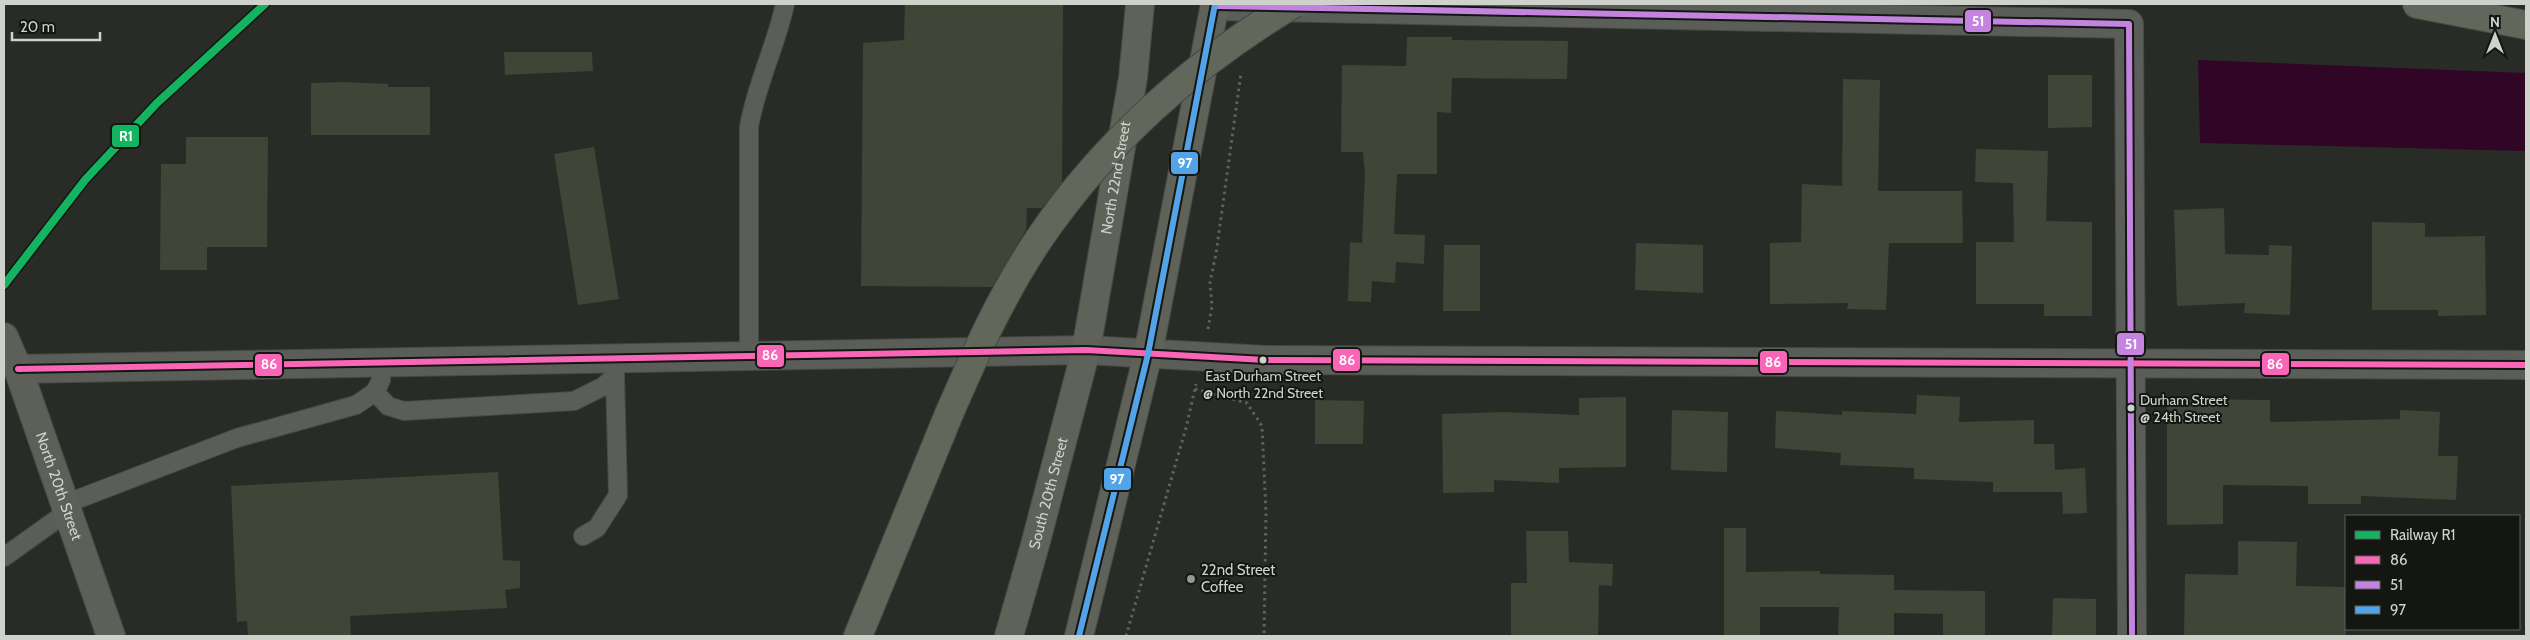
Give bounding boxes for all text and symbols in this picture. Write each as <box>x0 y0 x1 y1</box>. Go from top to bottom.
line badge: 51 <box>1964 9 1992 33</box>
scale bar <box>12 10 100 42</box>
north arrow <box>2470 10 2520 60</box>
text: 51 <box>1972 12 1984 30</box>
text: N <box>2490 13 2500 31</box>
text: 20 m <box>20 18 55 36</box>
street label: North 22nd Street <box>1097 120 1134 236</box>
line badge: R1 <box>111 124 140 148</box>
text: R1 <box>119 127 133 145</box>
line badge: 97 <box>1170 151 1199 175</box>
text: 97 <box>1177 154 1193 172</box>
line badge: 51 <box>2116 332 2145 356</box>
text: 51 <box>2125 335 2137 353</box>
line badge: 86 <box>756 344 785 368</box>
text: 86 <box>762 346 778 364</box>
line badge: 86 <box>1332 348 1361 372</box>
line badge: 86 <box>1759 350 1788 374</box>
text: 86 <box>1339 351 1355 369</box>
line badge: 86 <box>2261 352 2290 376</box>
line badge: 86 <box>254 353 283 377</box>
text: 86 <box>1765 353 1781 371</box>
text: 86 <box>261 355 277 373</box>
marker: East Durham Street @ North 22nd Street <box>1258 355 1268 365</box>
text: 86 <box>2267 355 2283 373</box>
place label: East Durham Street @ North 22nd Street <box>1203 367 1323 402</box>
place label: Durham Street @ 24th Street <box>2140 391 2228 426</box>
marker: Durham Street @ 24th Street <box>2126 403 2136 413</box>
street label: North 20th Street <box>32 430 86 543</box>
street label: South 20th Street <box>1025 435 1072 551</box>
line badge: 97 <box>1103 467 1132 491</box>
text: 97 <box>1109 470 1125 488</box>
legend <box>2345 515 2520 630</box>
text: Railway R1 <box>2390 526 2455 544</box>
text: 86 <box>2390 551 2408 569</box>
place label: 22nd Street Coffee <box>1201 561 1275 596</box>
marker: 22nd Street Coffee <box>1185 573 1197 585</box>
text: 51 <box>2390 576 2403 594</box>
text: 97 <box>2390 601 2407 619</box>

